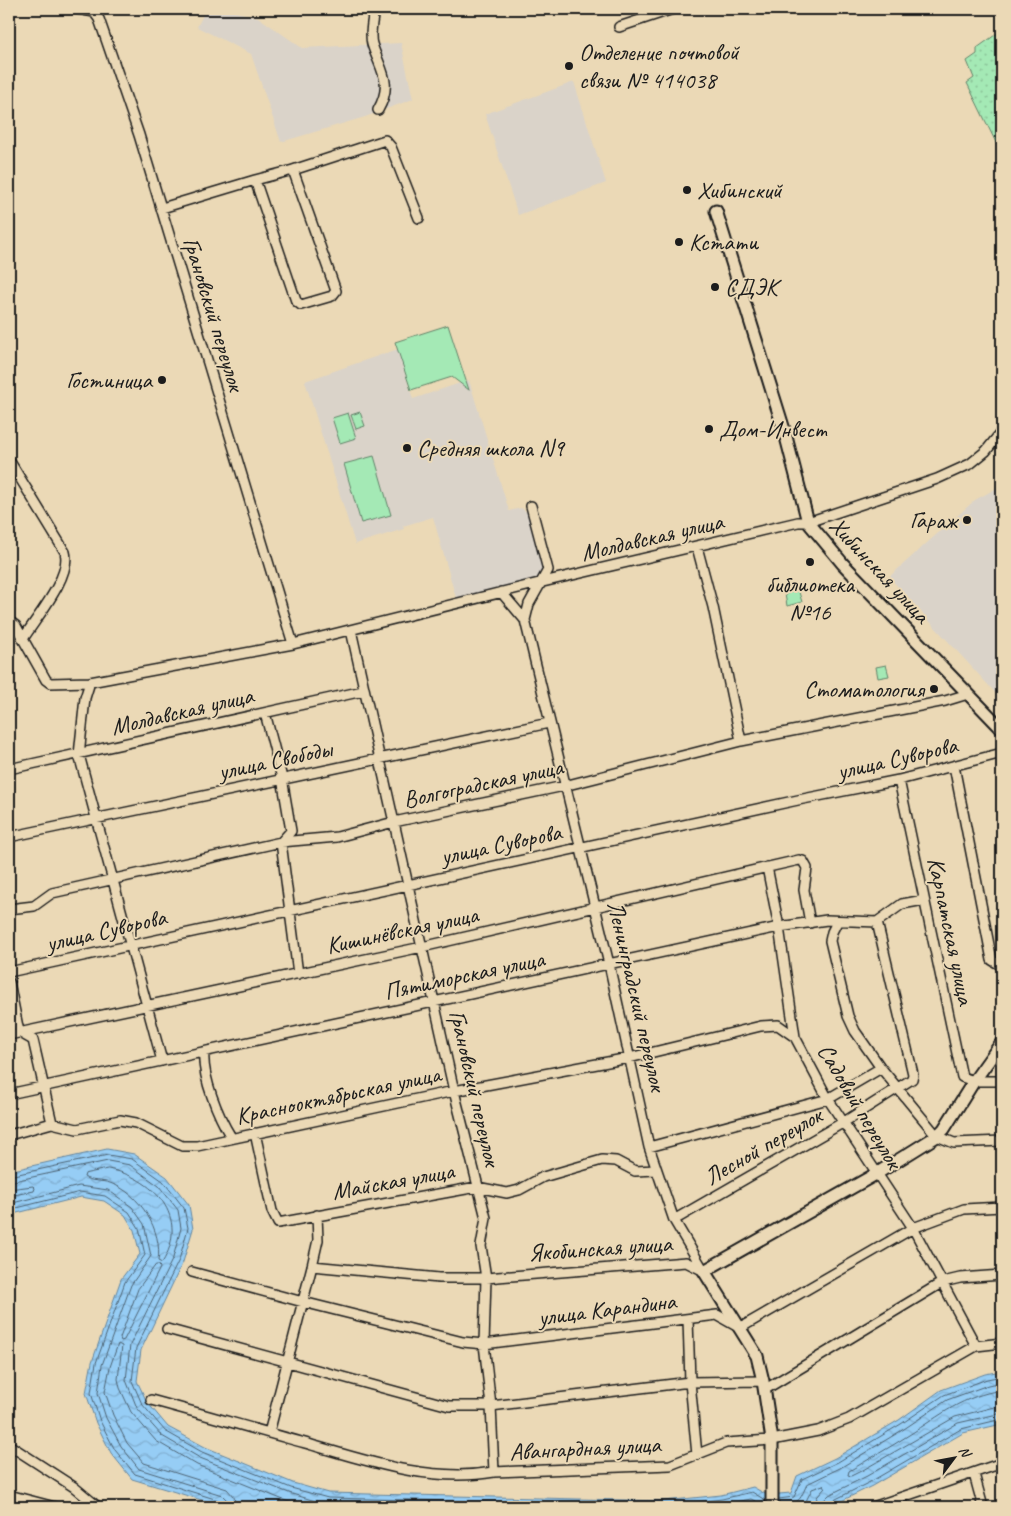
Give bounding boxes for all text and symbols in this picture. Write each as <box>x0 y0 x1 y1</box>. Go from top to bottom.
place label: Отделение почтовой связи № 414038 <box>579 37 741 95</box>
marker: Отделение почтовой связи № 414038 <box>563 60 575 72</box>
place label: Хибинский <box>697 175 784 205</box>
marker: Хибинский <box>681 184 693 196</box>
place label: Кстати <box>689 227 759 257</box>
street label: Грановский переулок <box>176 233 252 397</box>
marker: Кстати <box>673 236 685 248</box>
place label: СДЭК <box>725 272 783 302</box>
marker: СДЭК <box>709 281 721 293</box>
place label: Гостиница <box>66 365 154 395</box>
marker: Гостиница <box>156 374 168 386</box>
place label: Дом-Инвест <box>719 414 828 444</box>
marker: Дом-Инвест <box>703 423 715 435</box>
place label: Средняя школа N9 <box>417 433 566 463</box>
marker: Средняя школа N9 <box>401 442 413 454</box>
place label: Гараж <box>910 505 960 535</box>
street label: Молдавская улица <box>578 506 727 568</box>
street label: Хибинская улица <box>823 511 938 631</box>
marker: Гараж <box>961 514 973 526</box>
marker: библиотека №16 <box>804 556 816 568</box>
place label: библиотека №16 <box>766 569 855 627</box>
place label: Стоматология <box>804 674 926 704</box>
street label: Молдавская улица <box>108 680 257 742</box>
marker: Стоматология <box>928 683 940 695</box>
street label: улица Суворова <box>832 729 961 787</box>
street label: улица Свободы <box>213 733 337 787</box>
street label: Волгоградская улица <box>401 751 567 815</box>
street label: улица Суворова <box>436 816 565 872</box>
street label: Карпатская улица <box>921 854 982 1009</box>
street label: Ленинградский переулок <box>601 898 674 1096</box>
street label: Кишинёвская улица <box>323 899 482 961</box>
street label: улица Суворова <box>41 901 170 959</box>
street label: Пятиморская улица <box>381 943 548 1007</box>
street label: Грановский переулок <box>442 1007 508 1171</box>
street label: Садовый переулок <box>811 1038 910 1176</box>
street label: Краснооктябрьская улица <box>233 1058 445 1131</box>
street label: Лесной переулок <box>699 1099 829 1192</box>
street label: Майская улица <box>330 1155 458 1206</box>
street label: Якобинская улица <box>527 1228 674 1268</box>
street label: улица Карандина <box>534 1285 679 1333</box>
street label: Авангардная улица <box>509 1429 663 1467</box>
north arrow <box>928 1434 978 1484</box>
text: N <box>955 1443 975 1462</box>

